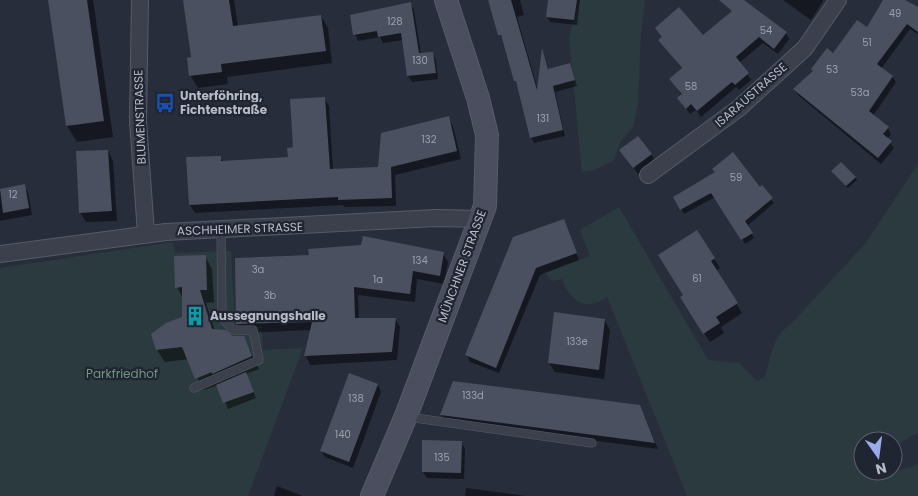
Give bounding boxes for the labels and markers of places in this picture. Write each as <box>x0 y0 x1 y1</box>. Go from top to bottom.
place label: Unterföhring, Fichtenstraße <box>180 87 268 118</box>
bus stop icon: Unterföhring, Fichtenstraße <box>154 92 176 114</box>
building icon: Aussegnungshalle <box>184 305 206 327</box>
place label: Aussegnungshalle <box>210 307 326 324</box>

